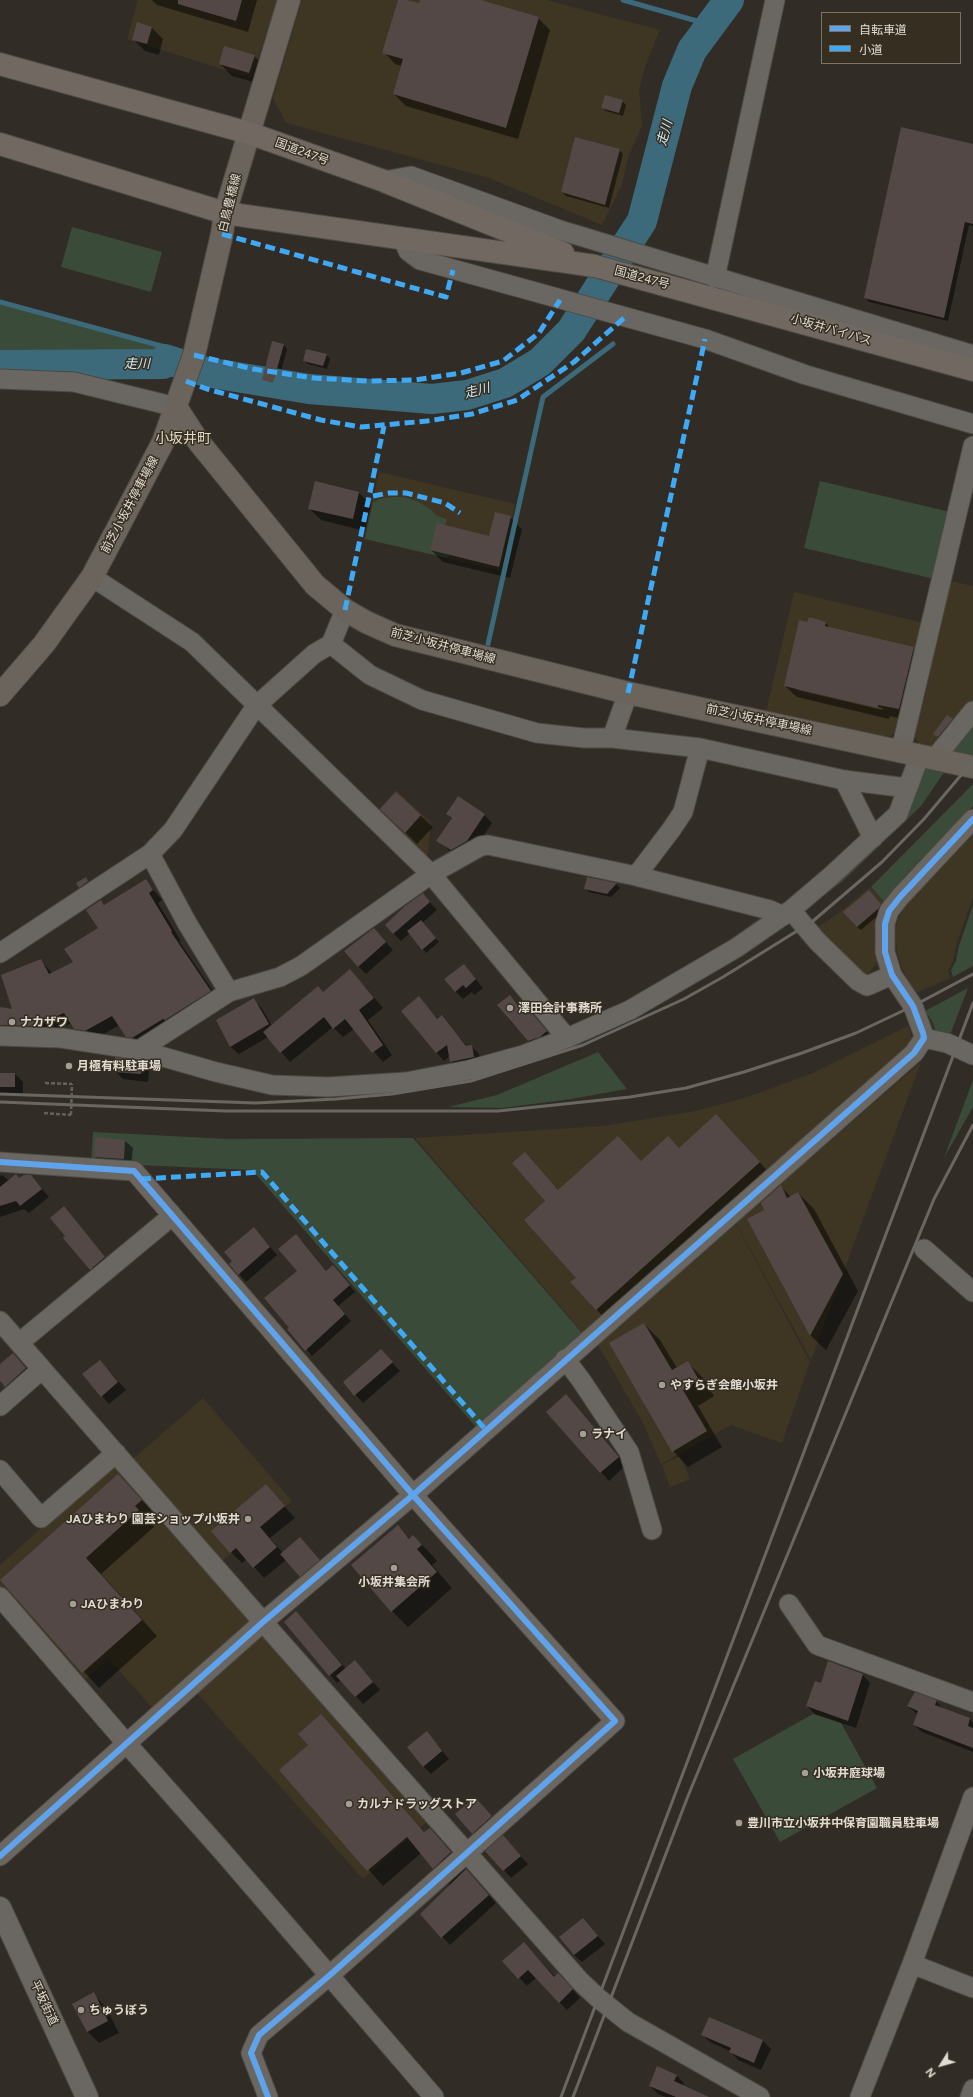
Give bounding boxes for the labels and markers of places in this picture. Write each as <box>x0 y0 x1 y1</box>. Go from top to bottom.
place label: 澤田会計事務所 <box>518 1001 602 1015</box>
marker: 澤田会計事務所 <box>505 1003 515 1013</box>
place label: ナカザワ <box>20 1015 68 1029</box>
marker: ナカザワ <box>7 1017 17 1027</box>
place label: 月極有料駐車場 <box>77 1059 161 1073</box>
marker: 月極有料駐車場 <box>64 1061 74 1071</box>
place label: やすらぎ会館小坂井 <box>670 1378 778 1392</box>
marker: やすらぎ会館小坂井 <box>657 1380 667 1390</box>
place label: ラナイ <box>591 1427 627 1441</box>
marker: ラナイ <box>578 1429 588 1439</box>
place label: JAひまわり 園芸ショップ小坂井 <box>66 1512 240 1526</box>
marker: JAひまわり 園芸ショップ小坂井 <box>243 1514 253 1524</box>
marker: 小坂井集会所 <box>389 1563 399 1573</box>
place label: 小坂井集会所 <box>358 1575 430 1589</box>
place label: JAひまわり <box>81 1597 144 1611</box>
marker: JAひまわり <box>68 1599 78 1609</box>
place label: 小坂井庭球場 <box>813 1766 885 1780</box>
marker: 小坂井庭球場 <box>800 1768 810 1778</box>
place label: カルナドラッグストア <box>357 1797 477 1811</box>
marker: カルナドラッグストア <box>344 1799 354 1809</box>
place label: 豊川市立小坂井中保育園職員駐車場 <box>747 1816 939 1830</box>
marker: 豊川市立小坂井中保育園職員駐車場 <box>734 1818 744 1828</box>
place label: ちゅうぼう <box>89 2003 149 2017</box>
marker: ちゅうぼう <box>76 2005 86 2015</box>

